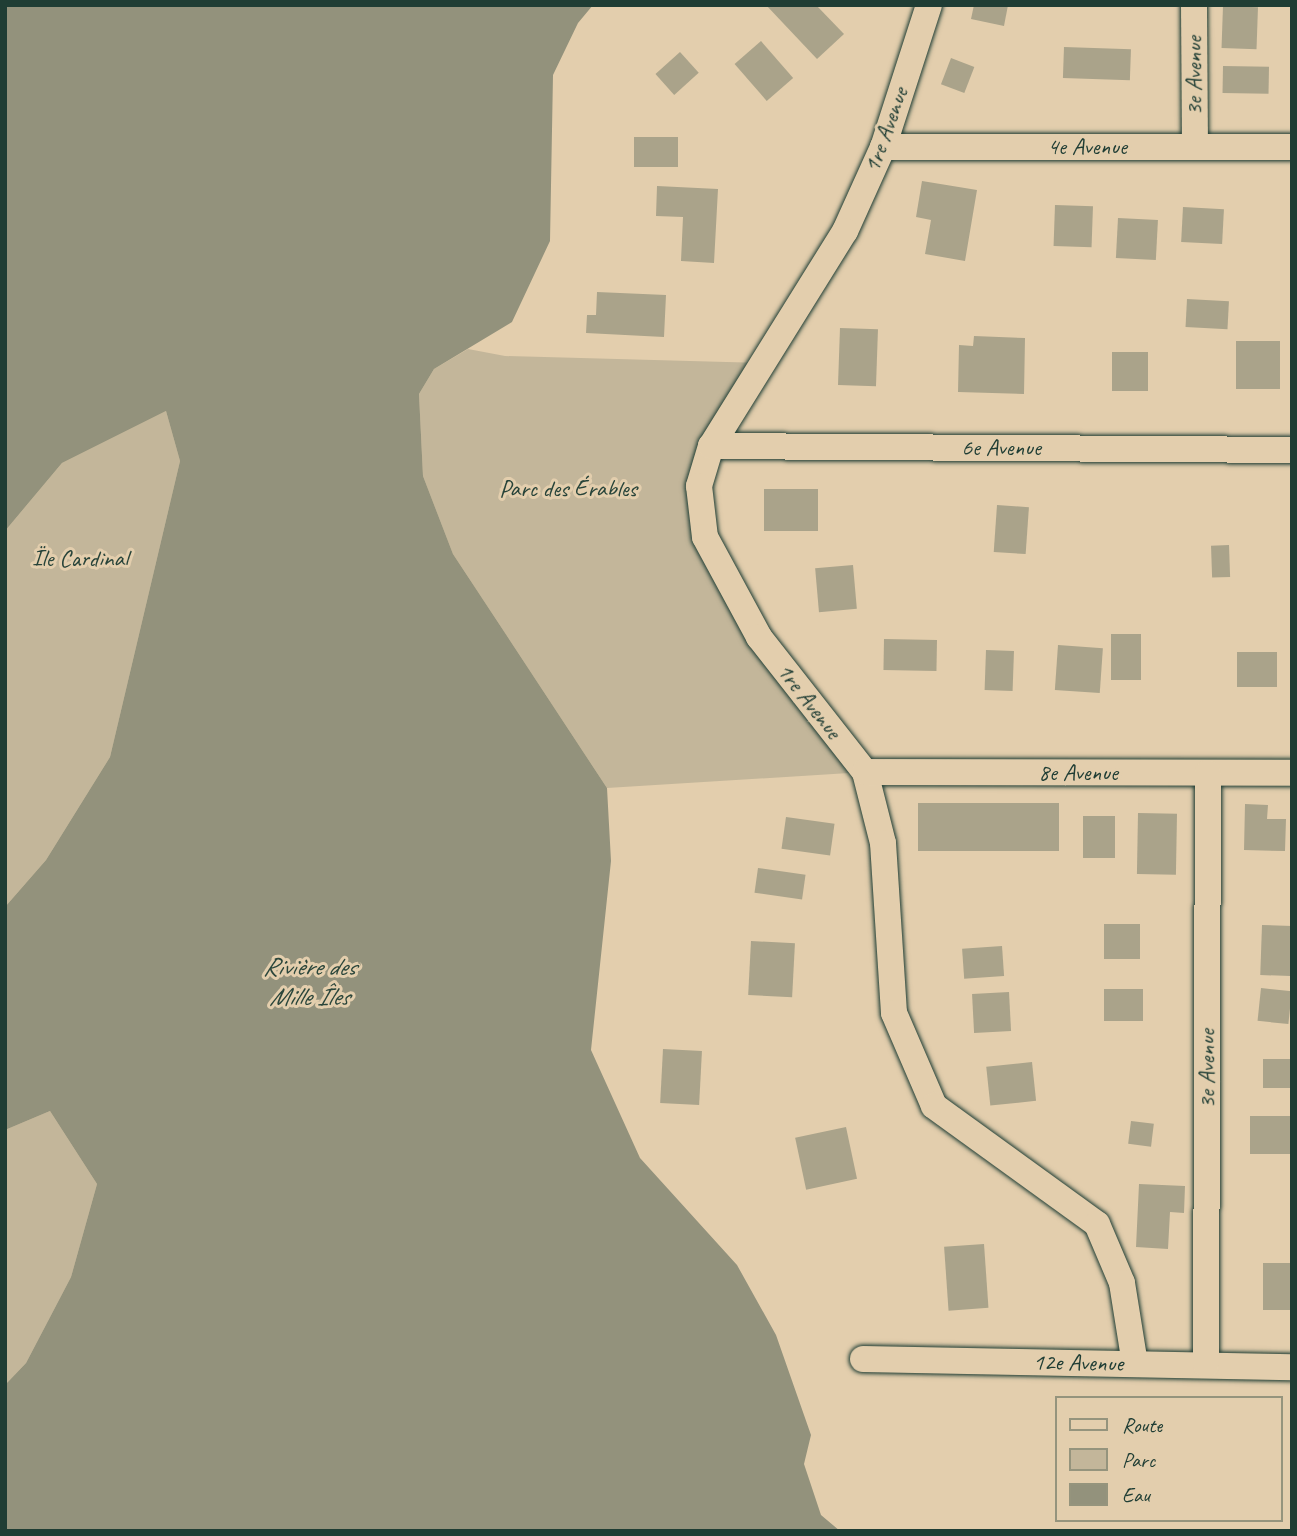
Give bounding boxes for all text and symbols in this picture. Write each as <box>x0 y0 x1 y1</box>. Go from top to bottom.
street label: 3e Avenue <box>1180 36 1208 116</box>
street label: 1re Avenue <box>857 84 915 176</box>
street label: 4e Avenue <box>1047 133 1127 161</box>
street label: 6e Avenue <box>961 434 1041 462</box>
park label: Parc des Érables <box>499 475 637 503</box>
park label: Ïle Cardinal <box>32 545 128 573</box>
street label: 1re Avenue <box>771 657 847 745</box>
street label: 8e Avenue <box>1038 759 1118 787</box>
water label: Rivière des Mille Îles <box>263 951 355 1012</box>
street label: 3e Avenue <box>1193 1029 1221 1109</box>
street label: 12e Avenue <box>1033 1348 1123 1378</box>
legend <box>1056 1396 1283 1522</box>
text: Route <box>1122 1412 1162 1438</box>
text: Parc <box>1122 1447 1155 1473</box>
text: Eau <box>1122 1482 1150 1508</box>

